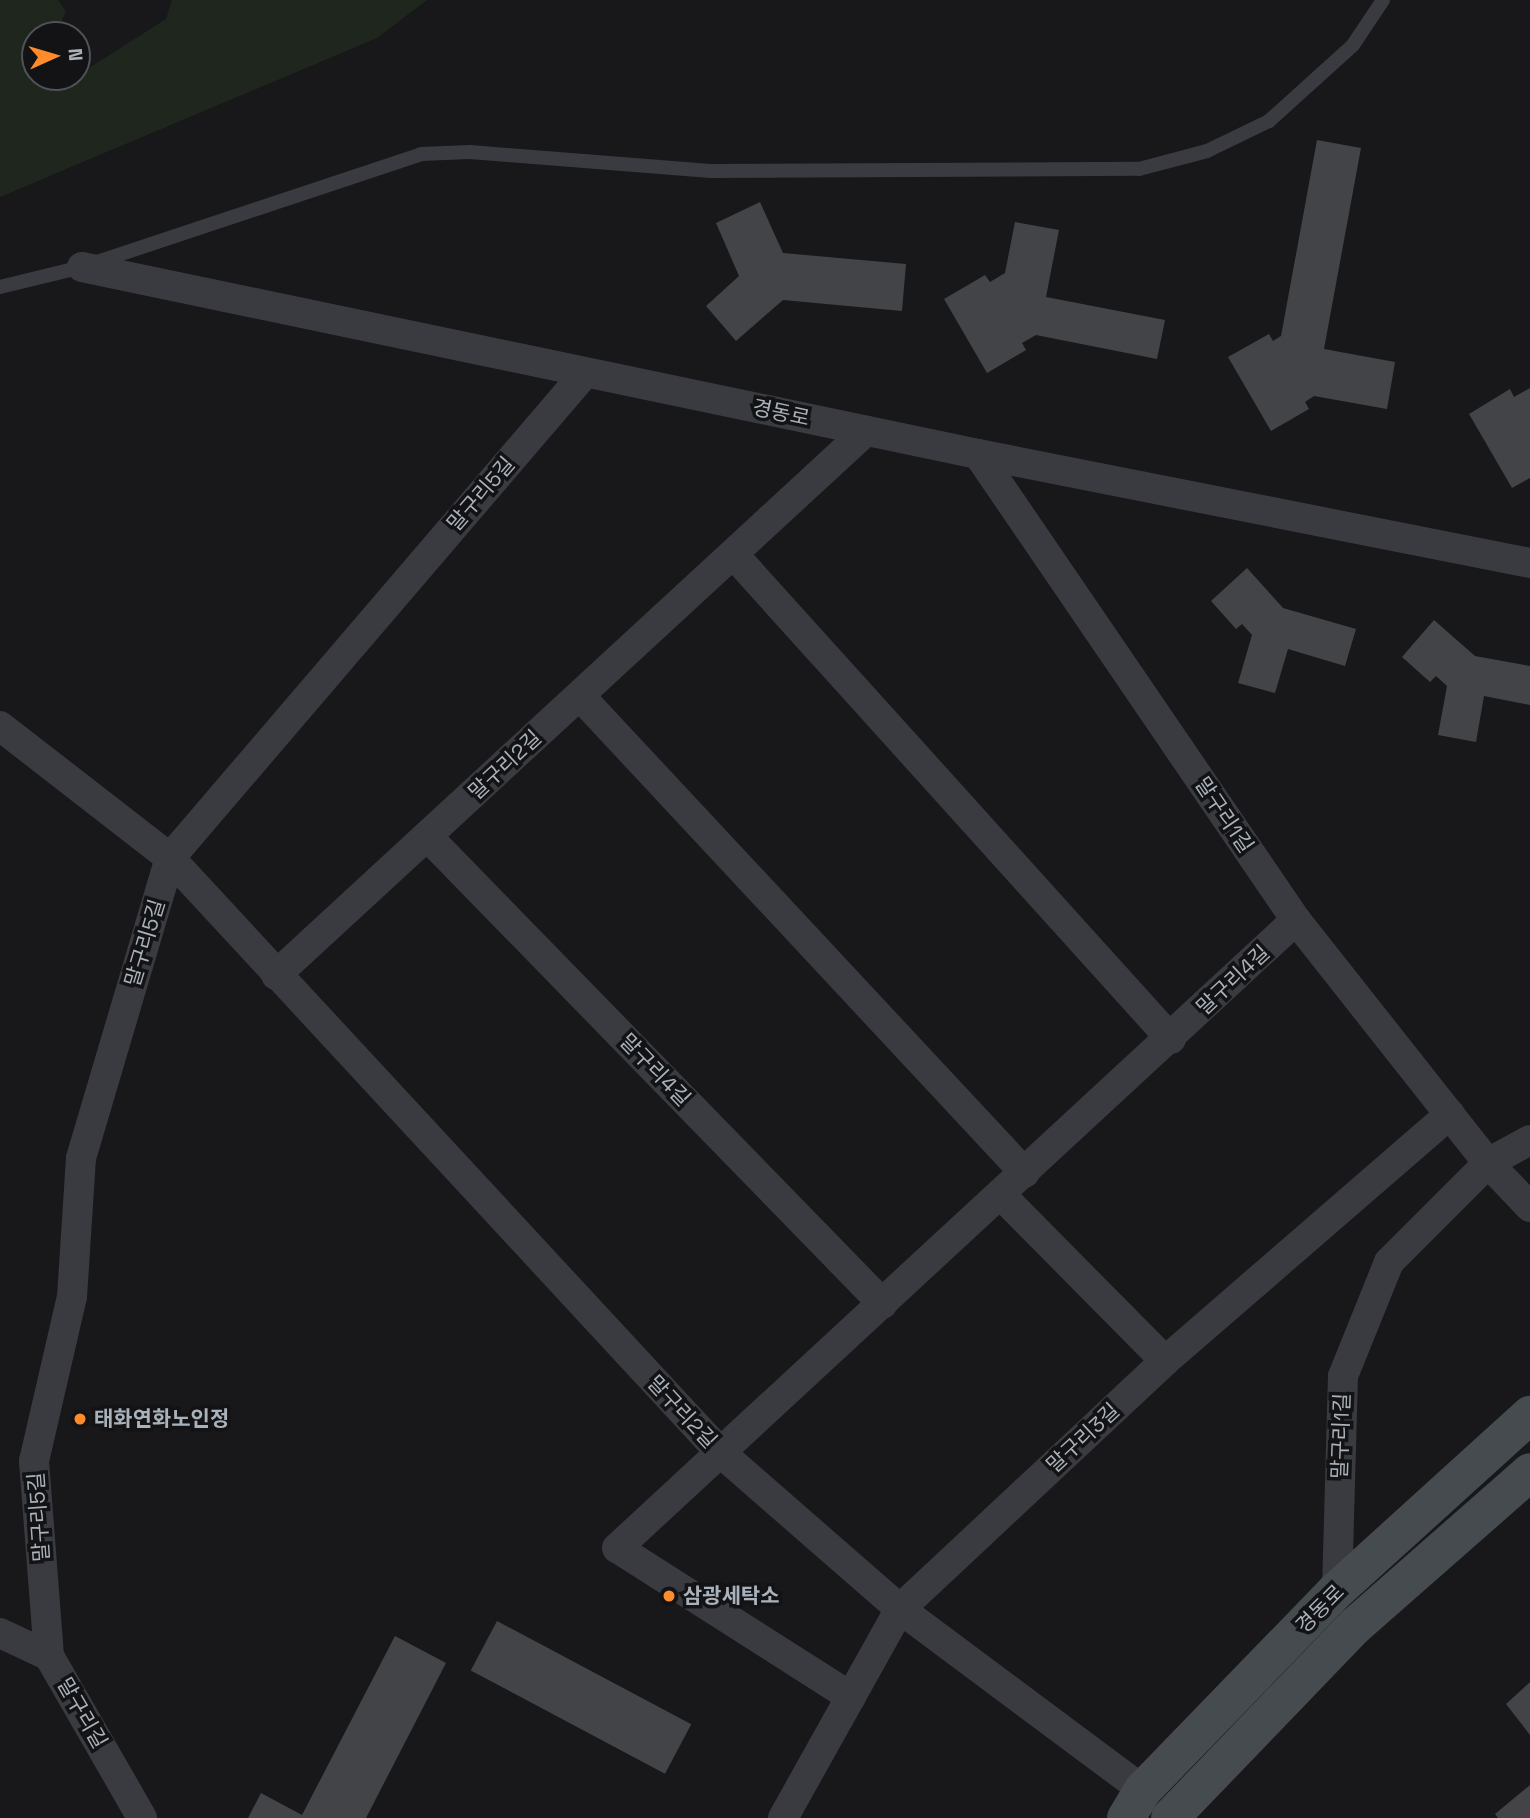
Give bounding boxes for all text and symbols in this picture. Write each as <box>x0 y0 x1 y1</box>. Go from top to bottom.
north arrow <box>21 21 91 91</box>
text: N <box>63 47 88 62</box>
street label: 경동로 <box>750 395 812 431</box>
street label: 말구리5길 <box>442 452 520 536</box>
street label: 말구리2길 <box>464 725 546 805</box>
street label: 말구리1길 <box>1189 772 1259 858</box>
street label: 말구리5길 <box>120 896 170 990</box>
street label: 말구리4길 <box>1191 940 1275 1020</box>
street label: 말구리4길 <box>615 1029 695 1111</box>
street label: 말구리2길 <box>642 1371 722 1453</box>
street label: 말구리1길 <box>1327 1393 1355 1479</box>
street label: 말구리3길 <box>1042 1398 1124 1478</box>
place label: 태화연화노인정 <box>94 1406 229 1432</box>
marker: 태화연화노인정 <box>72 1411 88 1427</box>
street label: 말구리5길 <box>23 1471 55 1563</box>
street label: 경동로 <box>1291 1580 1349 1638</box>
place label: 삼광세탁소 <box>683 1583 780 1609</box>
marker: 삼광세탁소 <box>661 1588 677 1604</box>
street label: 말구리길 <box>52 1673 112 1753</box>

